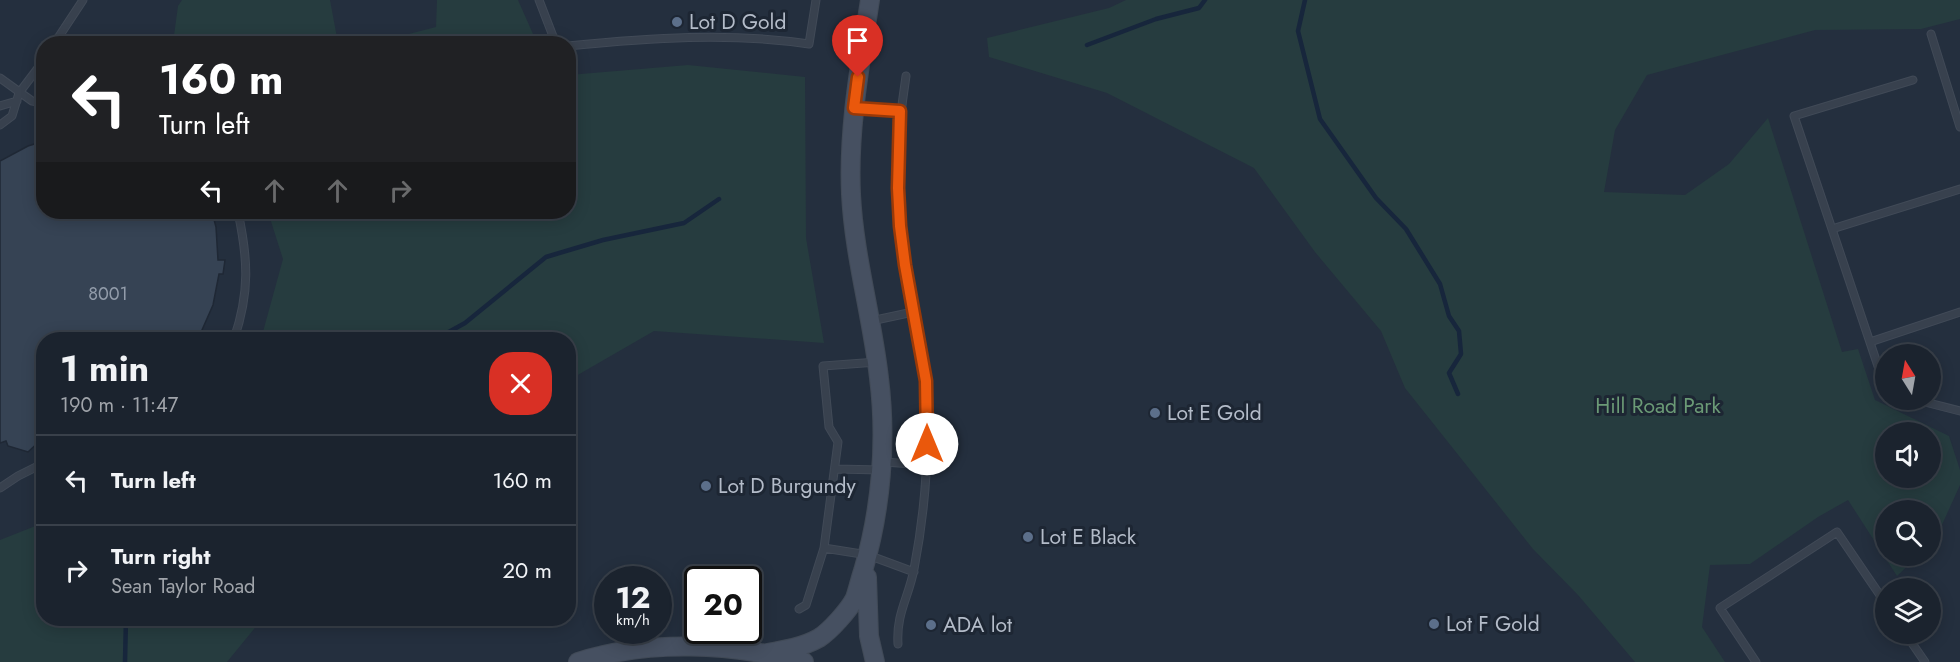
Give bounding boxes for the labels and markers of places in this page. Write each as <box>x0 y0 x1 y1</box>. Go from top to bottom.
place label: Lot D Gold <box>689 7 786 37</box>
marker: Lot D Gold <box>670 15 684 29</box>
pin <box>832 15 883 77</box>
place label: Lot E Gold <box>1167 398 1262 428</box>
marker: Lot E Gold <box>1148 406 1162 420</box>
place label: Lot D Burgundy <box>718 471 856 501</box>
marker: Lot D Burgundy <box>699 479 713 493</box>
place label: Lot E Black <box>1040 522 1137 552</box>
marker: Lot E Black <box>1021 530 1035 544</box>
place label: Lot F Gold <box>1446 609 1540 639</box>
place label: ADA lot <box>943 610 1012 640</box>
marker: Lot F Gold <box>1427 617 1441 631</box>
marker: ADA lot <box>924 618 938 632</box>

